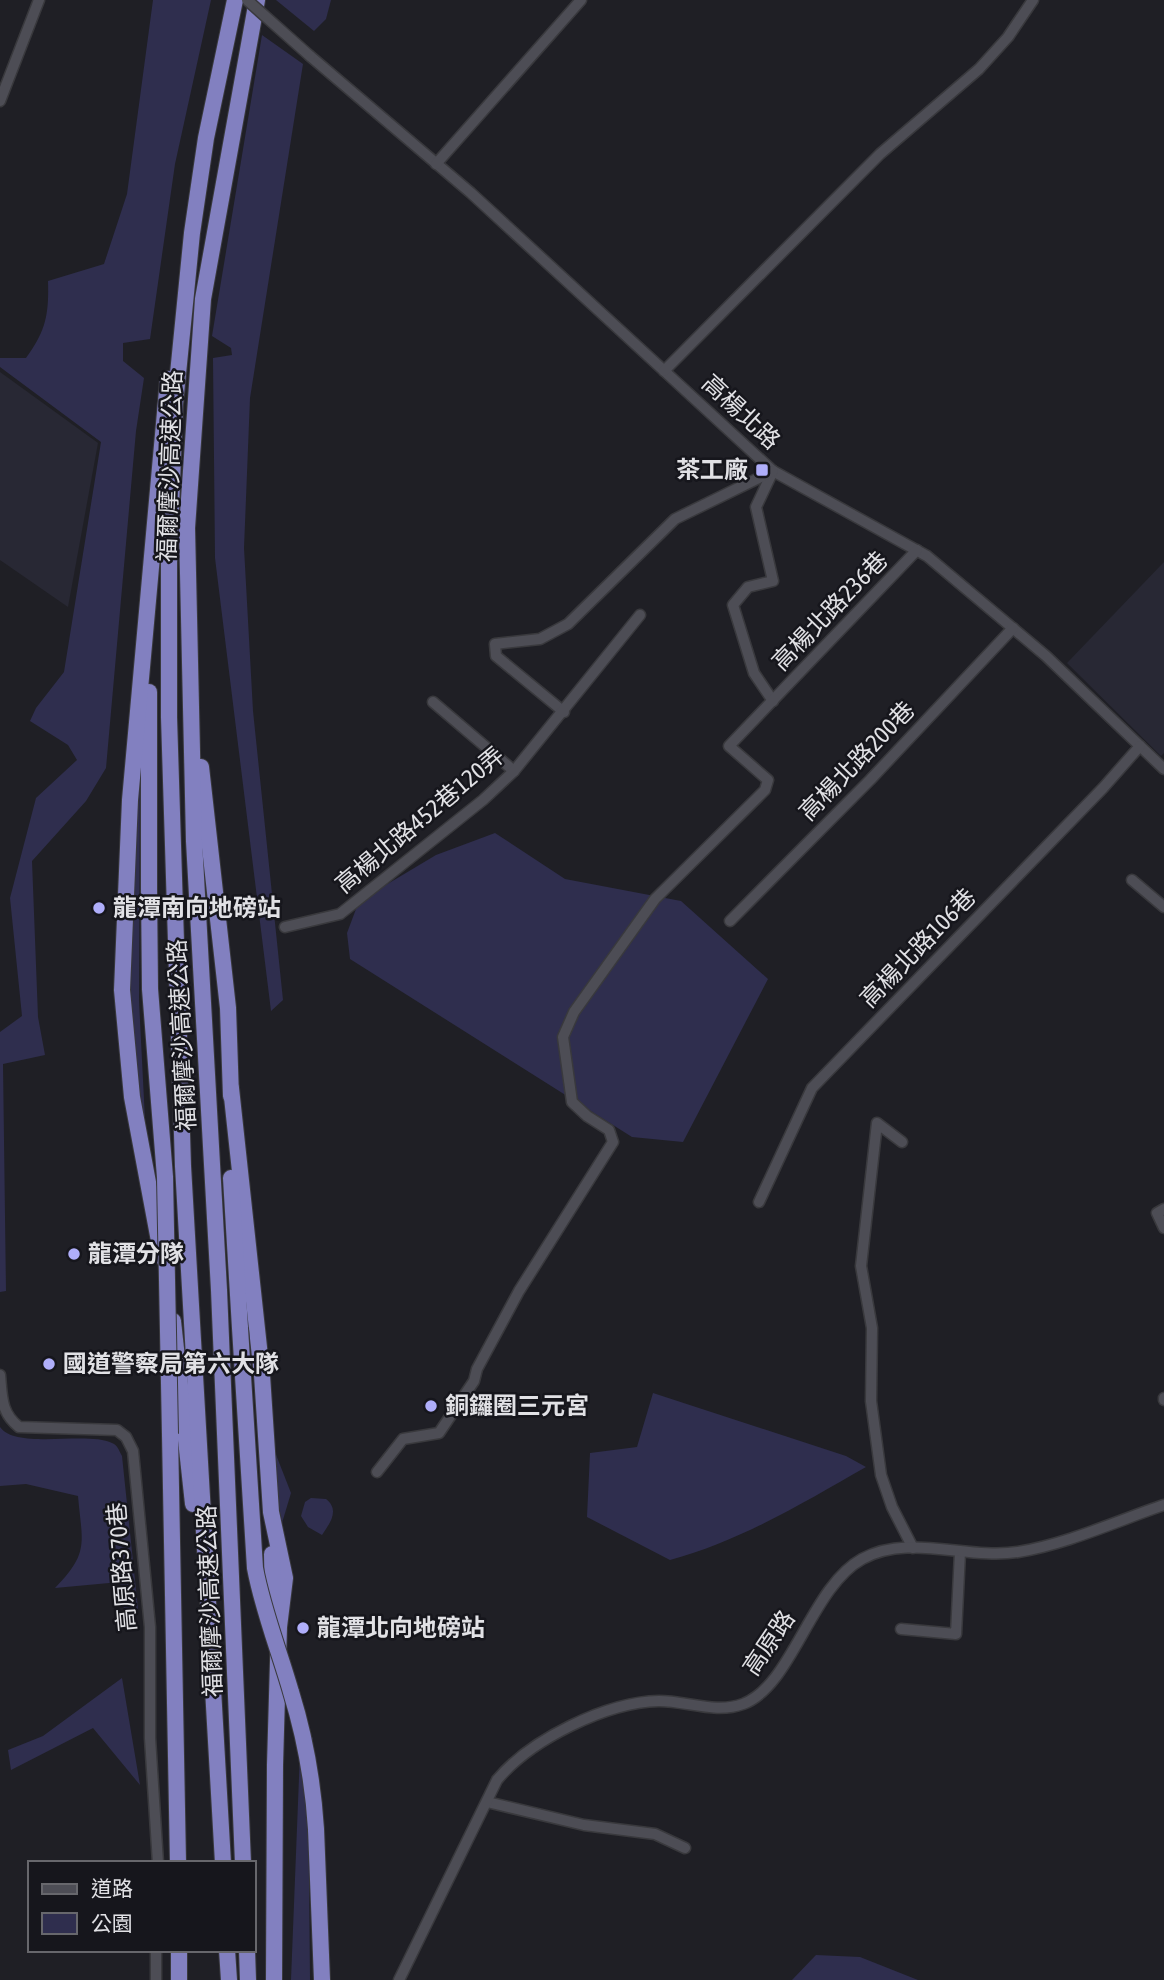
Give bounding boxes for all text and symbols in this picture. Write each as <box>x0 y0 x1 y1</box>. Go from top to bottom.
street label: 高楊北路 <box>697 369 786 454</box>
street label: 福爾摩沙高速公路 <box>153 370 186 562</box>
place label: 茶工廠 <box>676 456 748 483</box>
marker: 茶工廠 <box>754 462 770 478</box>
street label: 高楊北路236巷 <box>766 546 893 675</box>
street label: 高楊北路200巷 <box>793 696 920 825</box>
street label: 高楊北路452巷120弄 <box>330 741 509 898</box>
street label: 高楊北路106巷 <box>854 883 981 1012</box>
place label: 龍潭南向地磅站 <box>113 894 281 921</box>
marker: 龍潭南向地磅站 <box>91 900 107 916</box>
street label: 福爾摩沙高速公路 <box>163 938 200 1132</box>
place label: 龍潭分隊 <box>88 1240 184 1267</box>
marker: 龍潭分隊 <box>66 1246 82 1262</box>
place label: 國道警察局第六大隊 <box>63 1350 279 1377</box>
marker: 國道警察局第六大隊 <box>41 1356 57 1372</box>
place label: 銅鑼圈三元宮 <box>445 1392 589 1419</box>
marker: 銅鑼圈三元宮 <box>423 1398 439 1414</box>
street label: 高原路370巷 <box>102 1501 141 1633</box>
street label: 福爾摩沙高速公路 <box>193 1505 226 1697</box>
street label: 高原路 <box>737 1605 800 1680</box>
place label: 龍潭北向地磅站 <box>317 1614 485 1641</box>
marker: 龍潭北向地磅站 <box>295 1620 311 1636</box>
legend <box>28 1861 256 1952</box>
text: 道路 <box>91 1876 133 1900</box>
text: 公園 <box>91 1911 133 1935</box>

